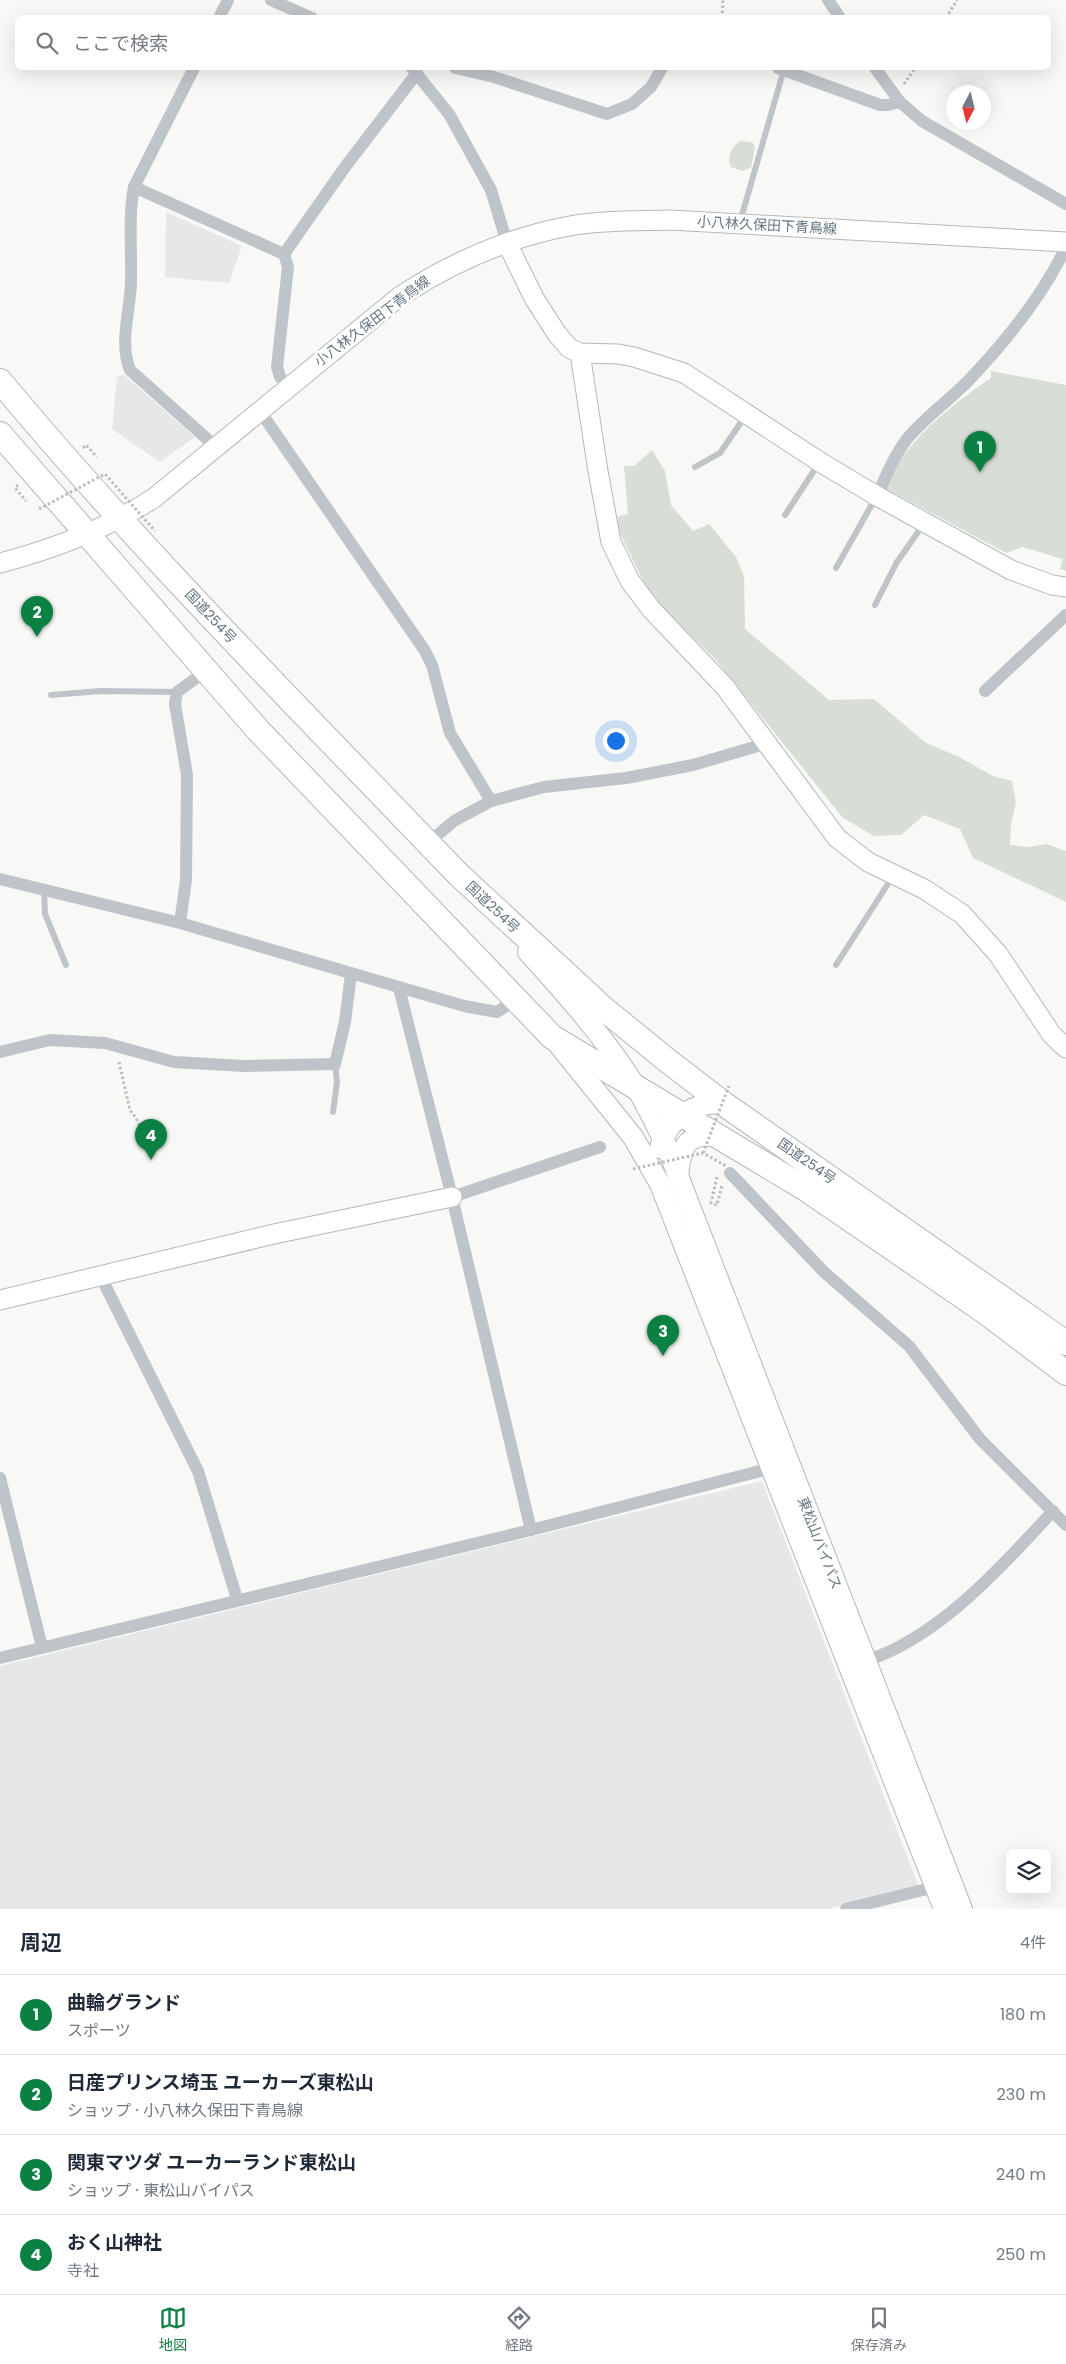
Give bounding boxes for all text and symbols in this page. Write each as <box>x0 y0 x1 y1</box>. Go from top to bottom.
search box <box>15 15 1051 70</box>
icon: search <box>33 29 61 57</box>
text: ここで検索 <box>73 30 168 57</box>
north arrow <box>946 85 991 130</box>
street label: 小八林久保田下青鳥線 <box>697 211 837 239</box>
street label: 小八林久保田下青鳥線 <box>310 271 434 371</box>
pin: 1 <box>964 431 996 472</box>
street label: 国道254号 <box>181 584 241 648</box>
pin: 2 <box>21 596 53 637</box>
your location <box>603 728 629 754</box>
street label: 国道254号 <box>461 877 525 937</box>
pin: 4 <box>135 1119 167 1160</box>
street label: 国道254号 <box>774 1133 840 1189</box>
pin: 3 <box>647 1315 679 1356</box>
street label: 東松山バイパス <box>793 1494 847 1592</box>
map controls <box>1006 1849 1051 1894</box>
button: layers <box>1006 1849 1051 1894</box>
text: 周辺 <box>20 1928 62 1957</box>
text: 4件 <box>1020 1931 1046 1954</box>
text: 曲輪グランド <box>67 1989 181 2016</box>
text: 1 <box>33 2003 39 2026</box>
text: 180 m <box>1000 2003 1046 2026</box>
text: スポーツ <box>67 2019 131 2042</box>
text: 日産プリンス埼玉 ユーカーズ東松山 <box>67 2069 374 2096</box>
text: 2 <box>31 2083 41 2106</box>
text: 230 m <box>997 2083 1046 2106</box>
text: ショップ · 小八林久保田下青鳥線 <box>67 2099 303 2122</box>
text: 関東マツダ ユーカーランド東松山 <box>67 2149 356 2176</box>
text: 3 <box>31 2163 41 2186</box>
text: 240 m <box>996 2163 1046 2186</box>
text: ショップ · 東松山バイパス <box>67 2179 255 2202</box>
text: おく山神社 <box>67 2229 162 2256</box>
text: 4 <box>31 2243 41 2266</box>
text: 250 m <box>996 2243 1046 2266</box>
text: 寺社 <box>67 2259 99 2282</box>
tab: 地図 <box>159 2304 187 2356</box>
tab: 経路 <box>505 2304 533 2356</box>
tab: 保存済み <box>851 2304 907 2356</box>

